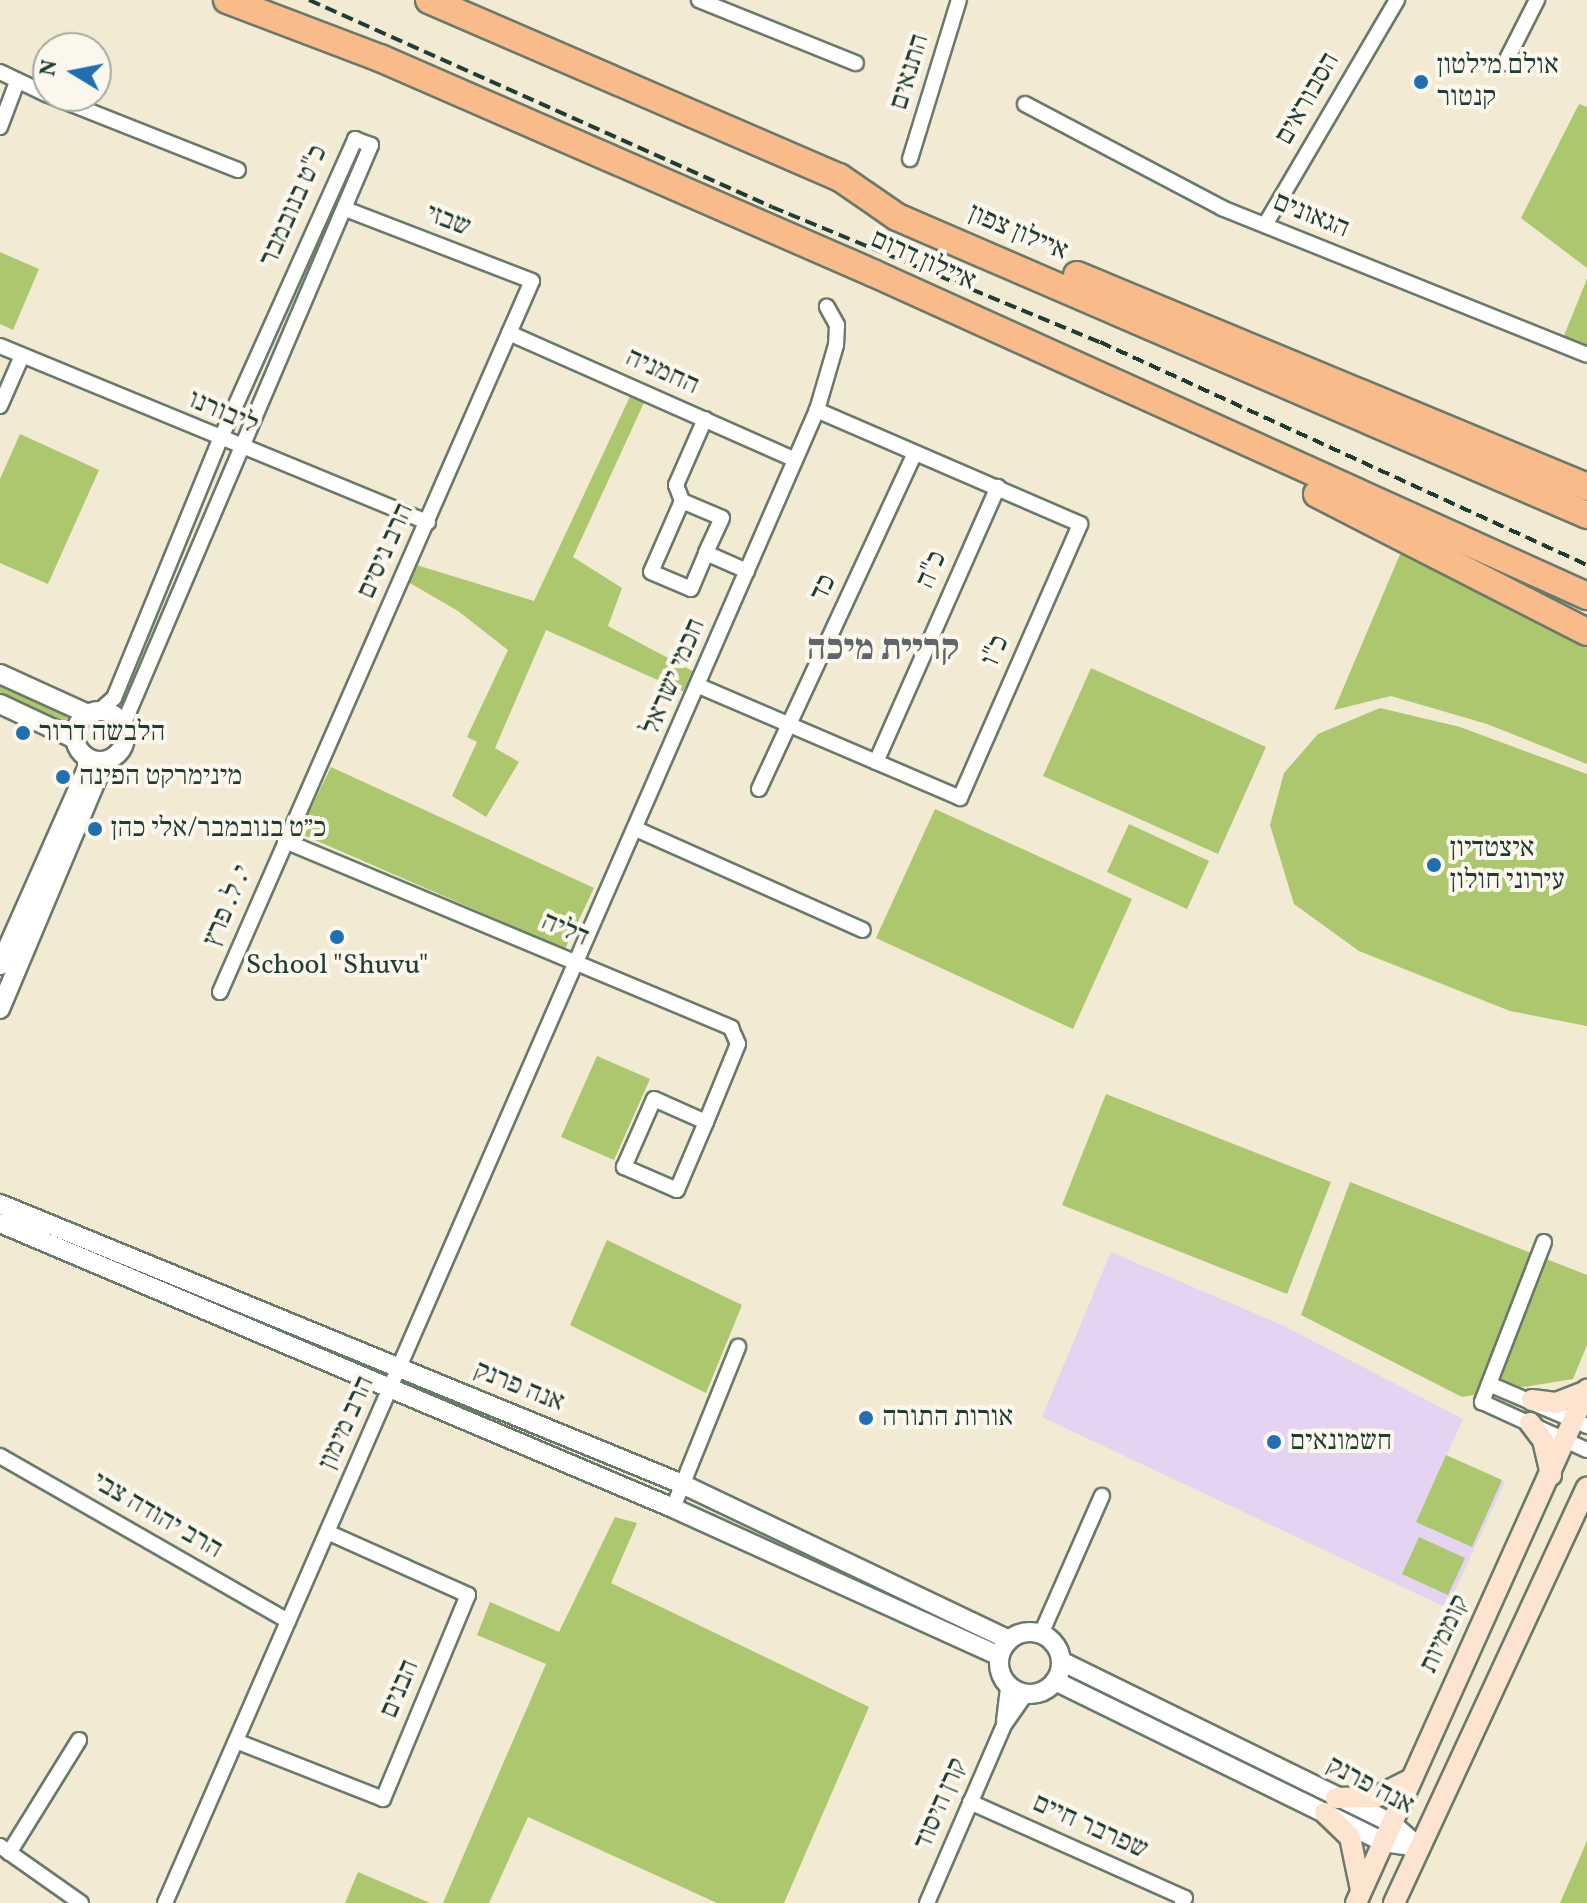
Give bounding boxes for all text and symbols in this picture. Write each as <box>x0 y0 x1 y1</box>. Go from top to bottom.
street label: התנאים <box>883 30 937 114</box>
north arrow <box>32 32 112 112</box>
street label: הסבוראים <box>1268 47 1348 151</box>
place label: אולם מילטון קנטור <box>1437 49 1559 115</box>
text: N <box>33 58 66 79</box>
marker: אולם מילטון קנטור <box>1412 73 1430 91</box>
street label: כ"ט בנובמבר <box>252 140 336 272</box>
street label: הגאונים <box>1268 186 1354 246</box>
street label: שבזי <box>421 197 475 245</box>
street label: איילון צפון <box>963 197 1073 269</box>
street label: איילון דרום <box>865 223 981 299</box>
street label: החמניה <box>620 341 704 403</box>
street label: ליבורנו <box>183 383 263 443</box>
street label: הרב ניסים <box>350 498 422 604</box>
street label: כ"ה <box>909 546 955 594</box>
street label: כד <box>803 569 845 607</box>
street label: חכמי ישראל <box>634 614 714 740</box>
district label: קריית מיכה <box>807 629 959 673</box>
street label: כ"ו <box>974 630 1018 672</box>
place label: הלבשה דרור <box>39 716 165 750</box>
marker: הלבשה דרור <box>14 724 32 742</box>
place label: מינימרקט הפינה <box>79 760 242 794</box>
marker: מינימרקט הפינה <box>54 768 72 786</box>
place label: כ״ט בנובמבר/אלי כהן <box>111 812 326 846</box>
marker: כ״ט בנובמבר/אלי כהן <box>86 820 104 838</box>
place label: איצטדיון עירוני חולון <box>1450 832 1564 898</box>
marker: איצטדיון עירוני חולון <box>1425 856 1443 874</box>
street label: י. ל. פרץ <box>196 860 260 952</box>
street label: דליה <box>536 905 594 955</box>
marker: School "Shuvu" <box>328 928 346 946</box>
place label: School "Shuvu" <box>246 949 428 983</box>
street label: אנה פרנק <box>469 1354 569 1420</box>
street label: הרב מימון <box>311 1371 383 1475</box>
place label: אורות התורה <box>882 1401 1013 1435</box>
marker: אורות התורה <box>857 1409 875 1427</box>
place label: חשמונאים <box>1290 1425 1392 1459</box>
marker: חשמונאים <box>1265 1433 1283 1451</box>
street label: הרב יהודה צבי <box>86 1465 228 1567</box>
street label: קוממיות <box>1412 1590 1478 1678</box>
street label: הבנים <box>373 1655 427 1723</box>
street label: אנה פרנק <box>1320 1749 1420 1823</box>
street label: קרן היסוד <box>907 1753 975 1855</box>
street label: שפרבר חיים <box>1027 1787 1153 1867</box>

